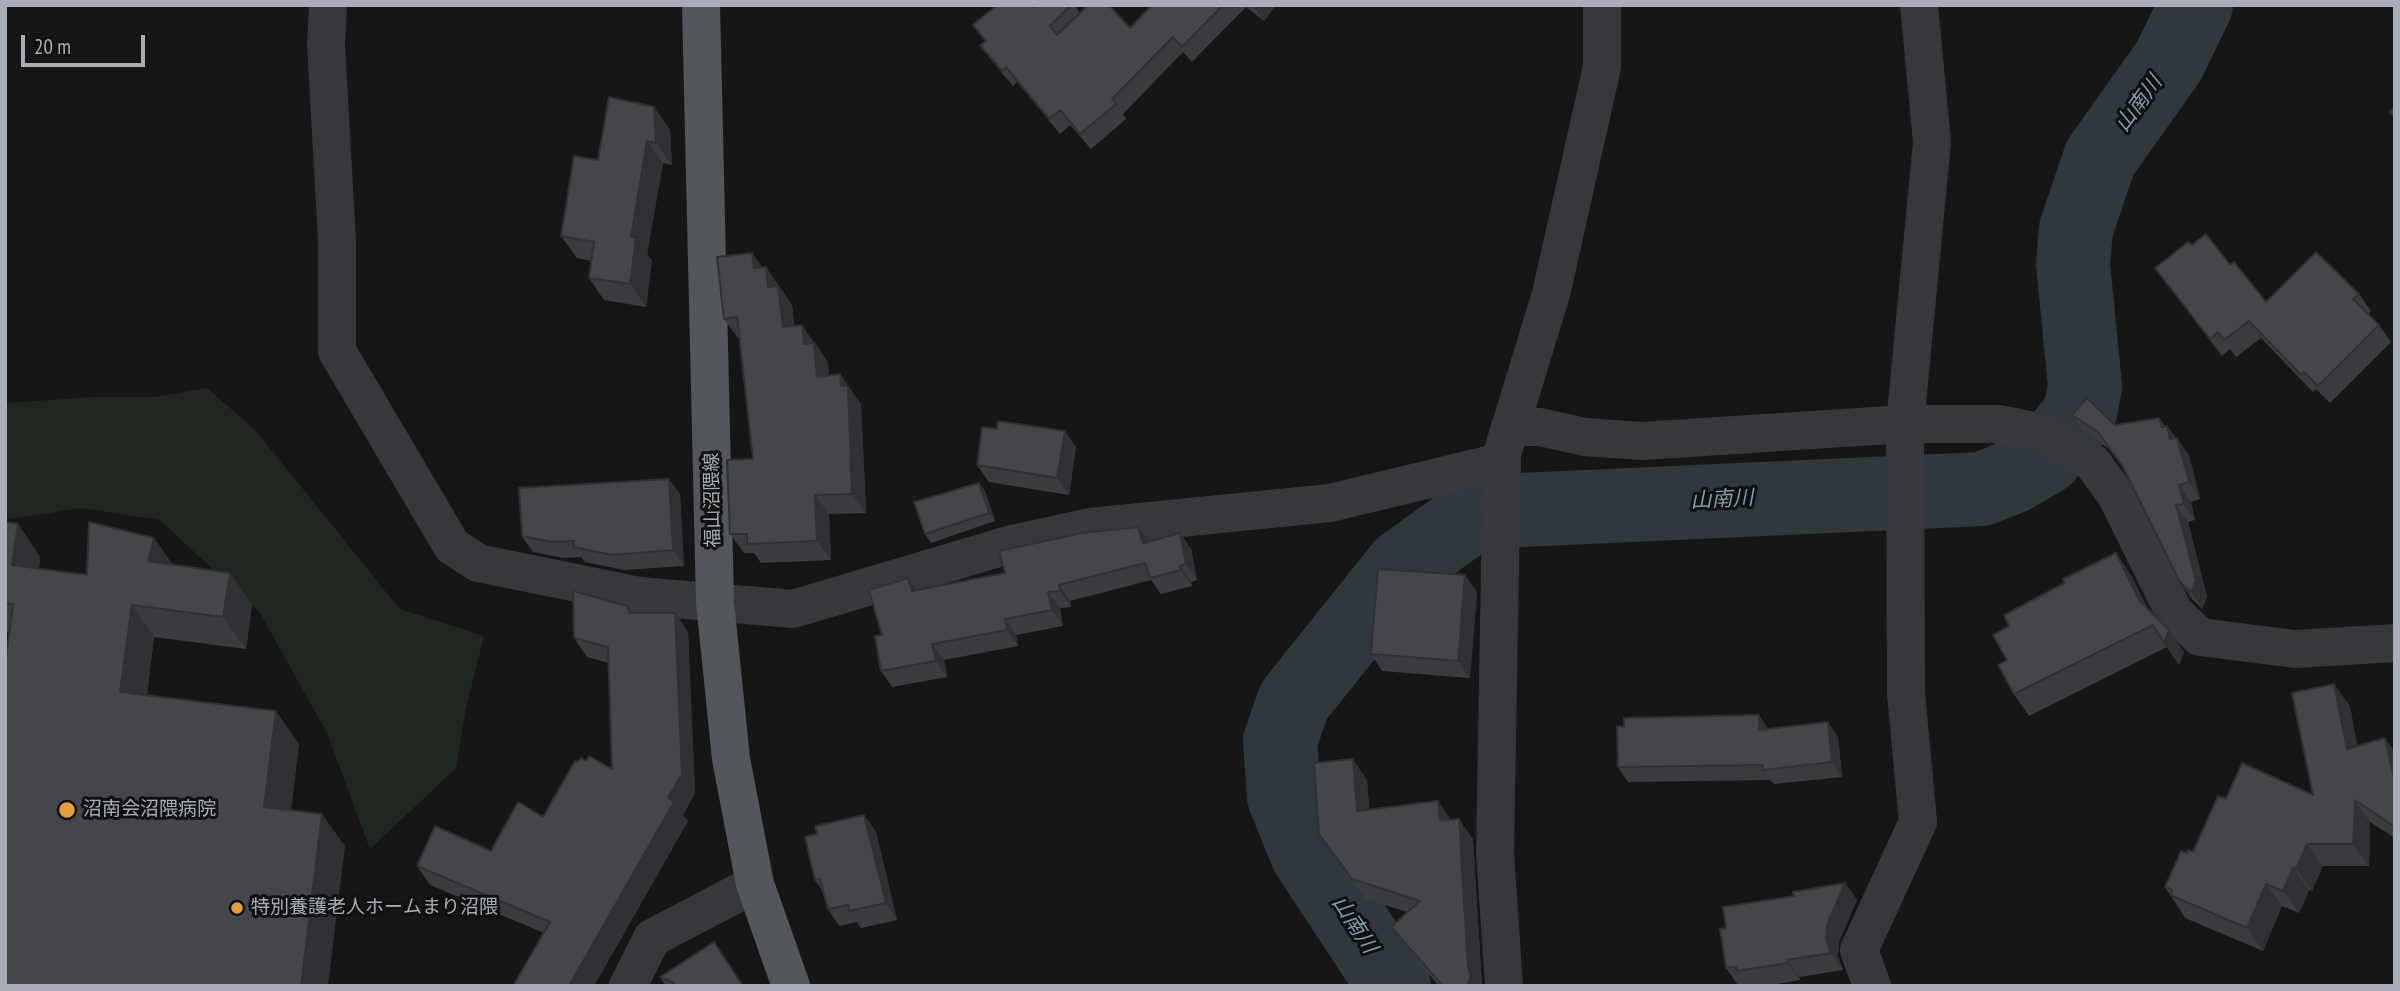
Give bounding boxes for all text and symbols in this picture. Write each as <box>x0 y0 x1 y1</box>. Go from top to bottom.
scale bar <box>24 21 149 65</box>
text: 20 m <box>34 33 71 60</box>
water label: 山南川 <box>2110 71 2168 137</box>
street label: 福山沼隈線 <box>701 452 725 548</box>
water label: 山南川 <box>1690 486 1754 514</box>
place label: 沼南会沼隈病院 <box>83 799 216 821</box>
marker: 沼南会沼隈病院 <box>57 800 77 820</box>
water label: 山南川 <box>1326 892 1382 958</box>
place label: 特別養護老人ホームまり沼隈 <box>251 897 498 919</box>
marker: 特別養護老人ホームまり沼隈 <box>229 900 245 916</box>

